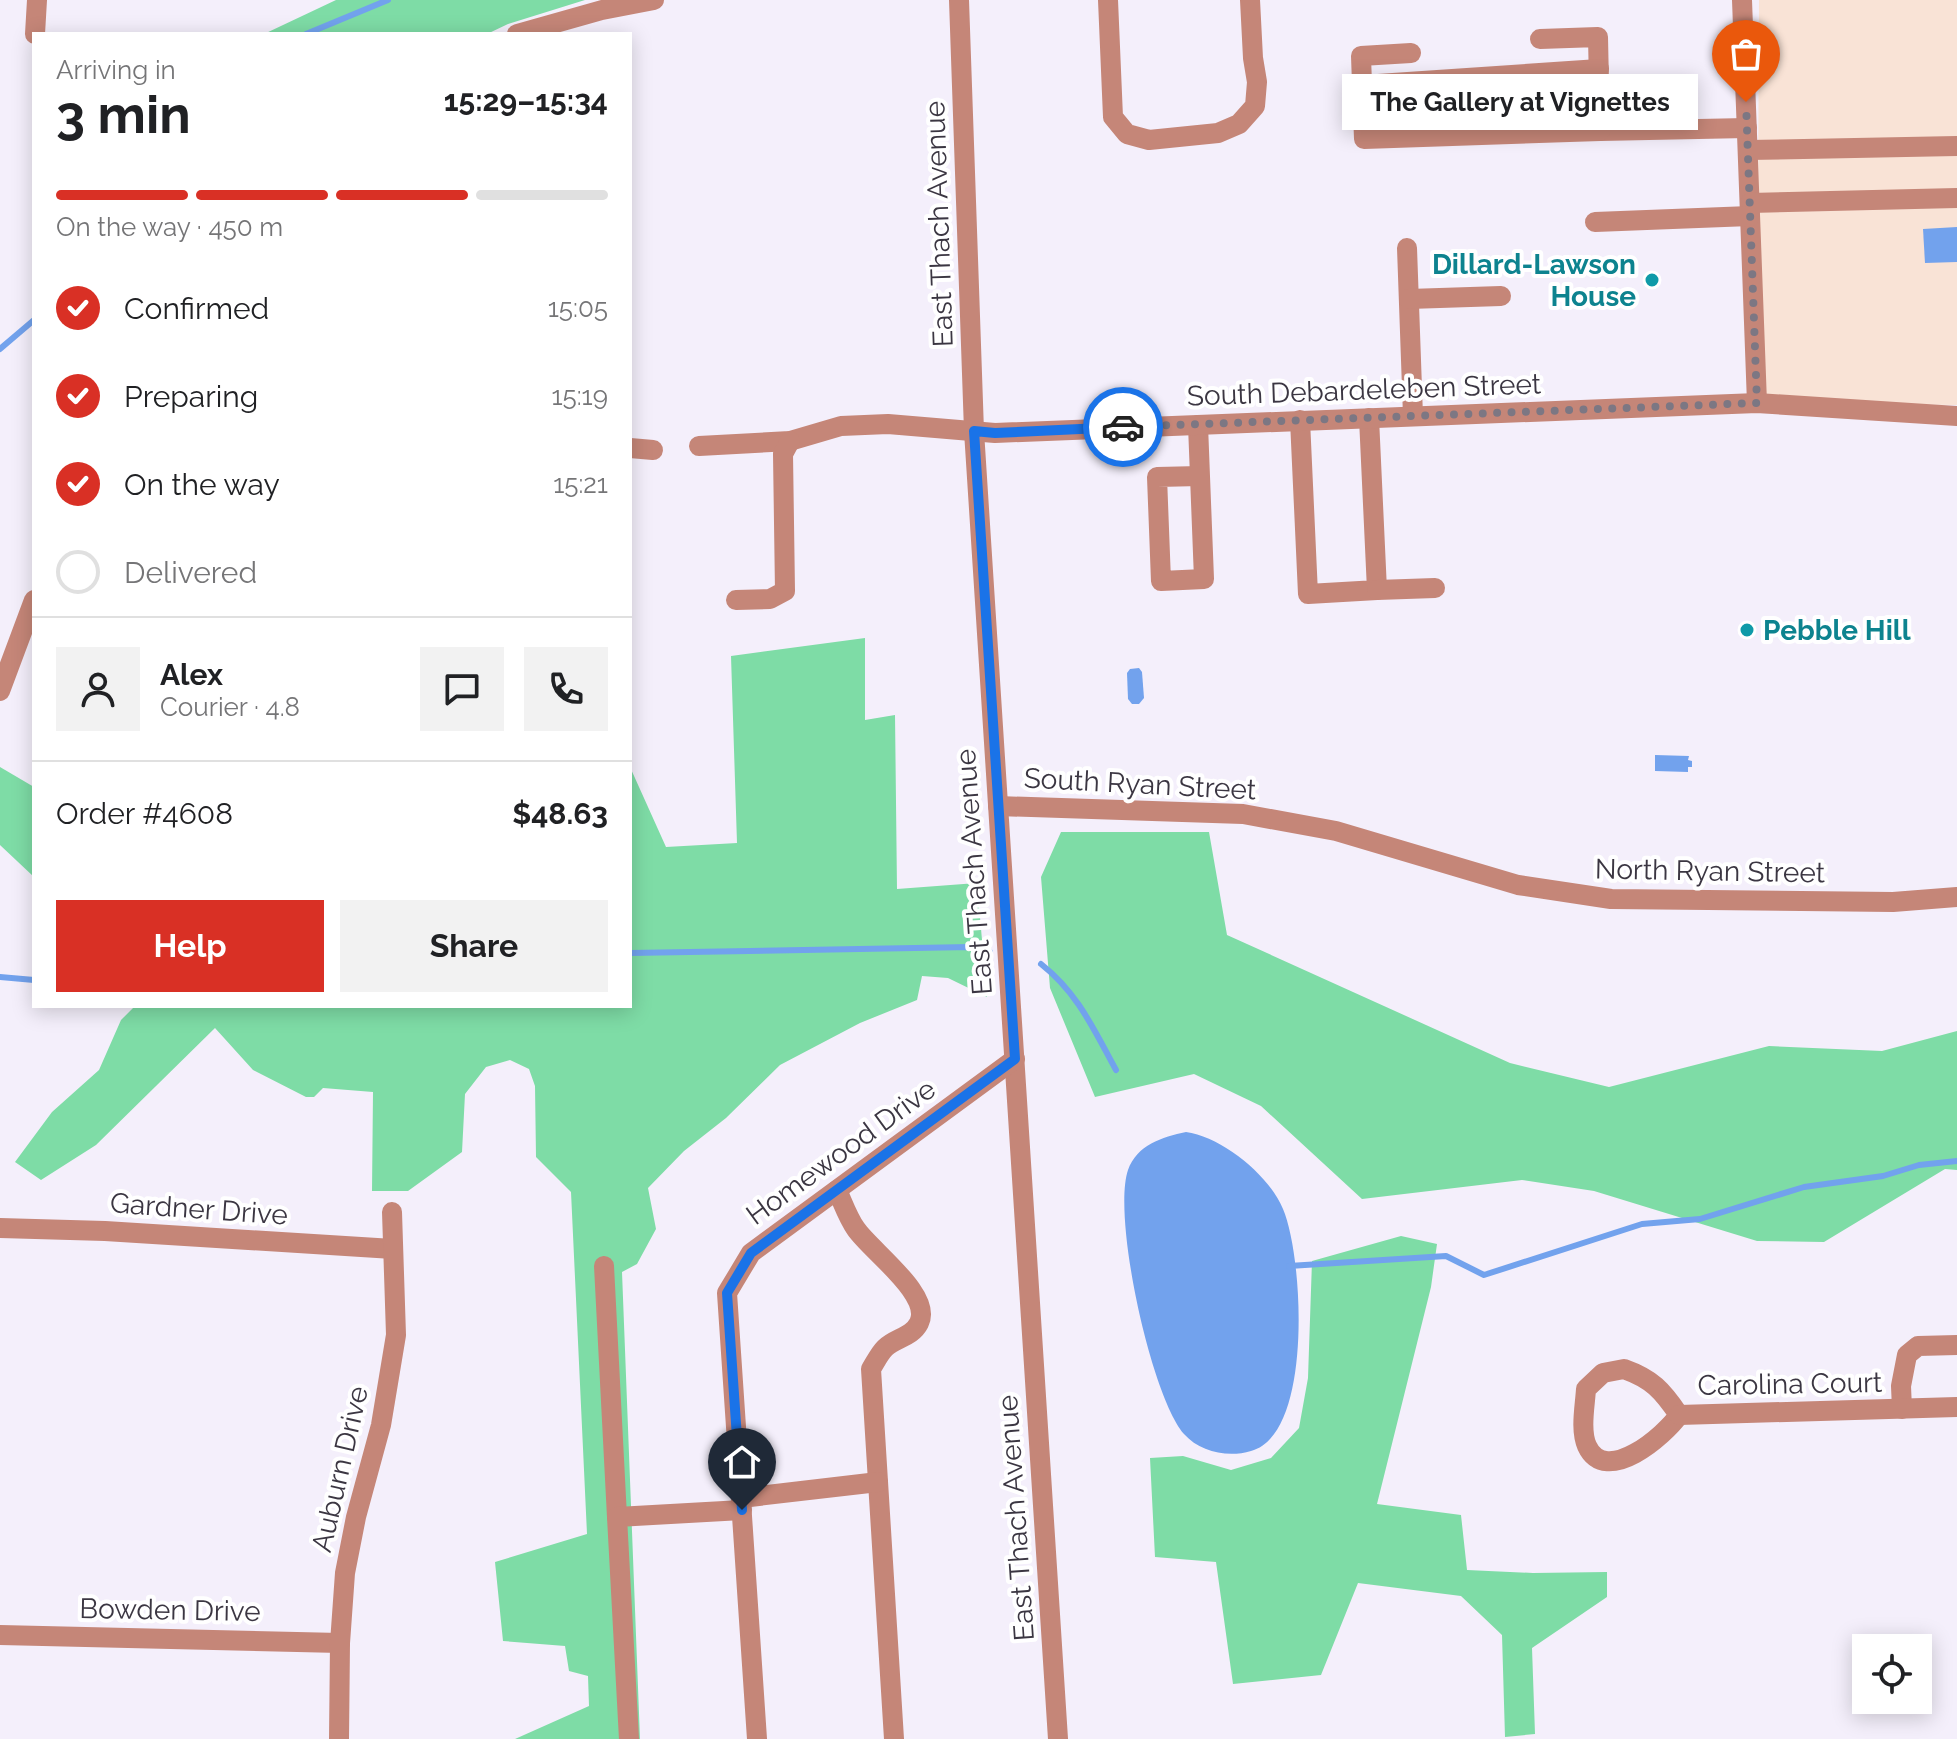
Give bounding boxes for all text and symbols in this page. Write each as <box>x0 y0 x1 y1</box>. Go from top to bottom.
pin <box>1712 20 1780 102</box>
icon: bag <box>1724 32 1768 76</box>
text: Arriving in <box>56 55 176 85</box>
callout: The Gallery at Vignettes <box>1342 74 1698 130</box>
text: 15:29–15:34 <box>444 83 608 118</box>
text: 3 min <box>56 84 191 145</box>
text: The Gallery at Vignettes <box>1370 87 1670 117</box>
street label: East Thach Avenue <box>918 100 960 348</box>
text: On the way · 450 m <box>56 212 283 242</box>
place label: Dillard-Lawson House <box>1432 248 1636 313</box>
marker: Dillard-Lawson House <box>1643 271 1661 289</box>
icon: check <box>56 286 100 330</box>
text: Confirmed <box>124 291 269 326</box>
text: 15:05 <box>548 293 608 323</box>
street label: South Debardeleben Street <box>1186 367 1542 413</box>
icon: check <box>56 374 100 418</box>
text: Preparing <box>124 379 258 414</box>
text: 15:19 <box>551 381 608 411</box>
courier <box>1083 387 1163 467</box>
icon: car <box>1101 405 1145 449</box>
icon: check <box>56 462 100 506</box>
text: On the way <box>124 467 280 502</box>
text: 15:21 <box>553 469 608 499</box>
text: Delivered <box>124 555 257 590</box>
place label: Pebble Hill <box>1763 614 1911 647</box>
marker: Pebble Hill <box>1738 621 1756 639</box>
button: person <box>56 647 140 731</box>
button: chat <box>420 647 504 731</box>
button: phone <box>524 647 608 731</box>
text: Alex <box>160 657 223 692</box>
text: Courier · 4.8 <box>160 692 300 722</box>
street label: East Thach Avenue <box>949 748 999 996</box>
street label: South Ryan Street <box>1023 761 1258 807</box>
text: Order #4608 <box>56 796 233 831</box>
text: $48.63 <box>512 796 608 831</box>
street label: North Ryan Street <box>1595 852 1826 890</box>
button: Help <box>56 900 324 992</box>
button: Share <box>340 900 608 992</box>
street label: Homewood Drive <box>740 1072 942 1232</box>
street label: Gardner Drive <box>109 1186 289 1232</box>
street label: Carolina Court <box>1697 1366 1883 1402</box>
street label: Auburn Drive <box>305 1383 375 1555</box>
street label: East Thach Avenue <box>991 1394 1041 1642</box>
pin <box>708 1428 776 1510</box>
icon: home <box>720 1440 764 1484</box>
street label: Bowden Drive <box>79 1592 261 1628</box>
map controls <box>1852 1634 1932 1714</box>
button: locate <box>1852 1634 1932 1714</box>

